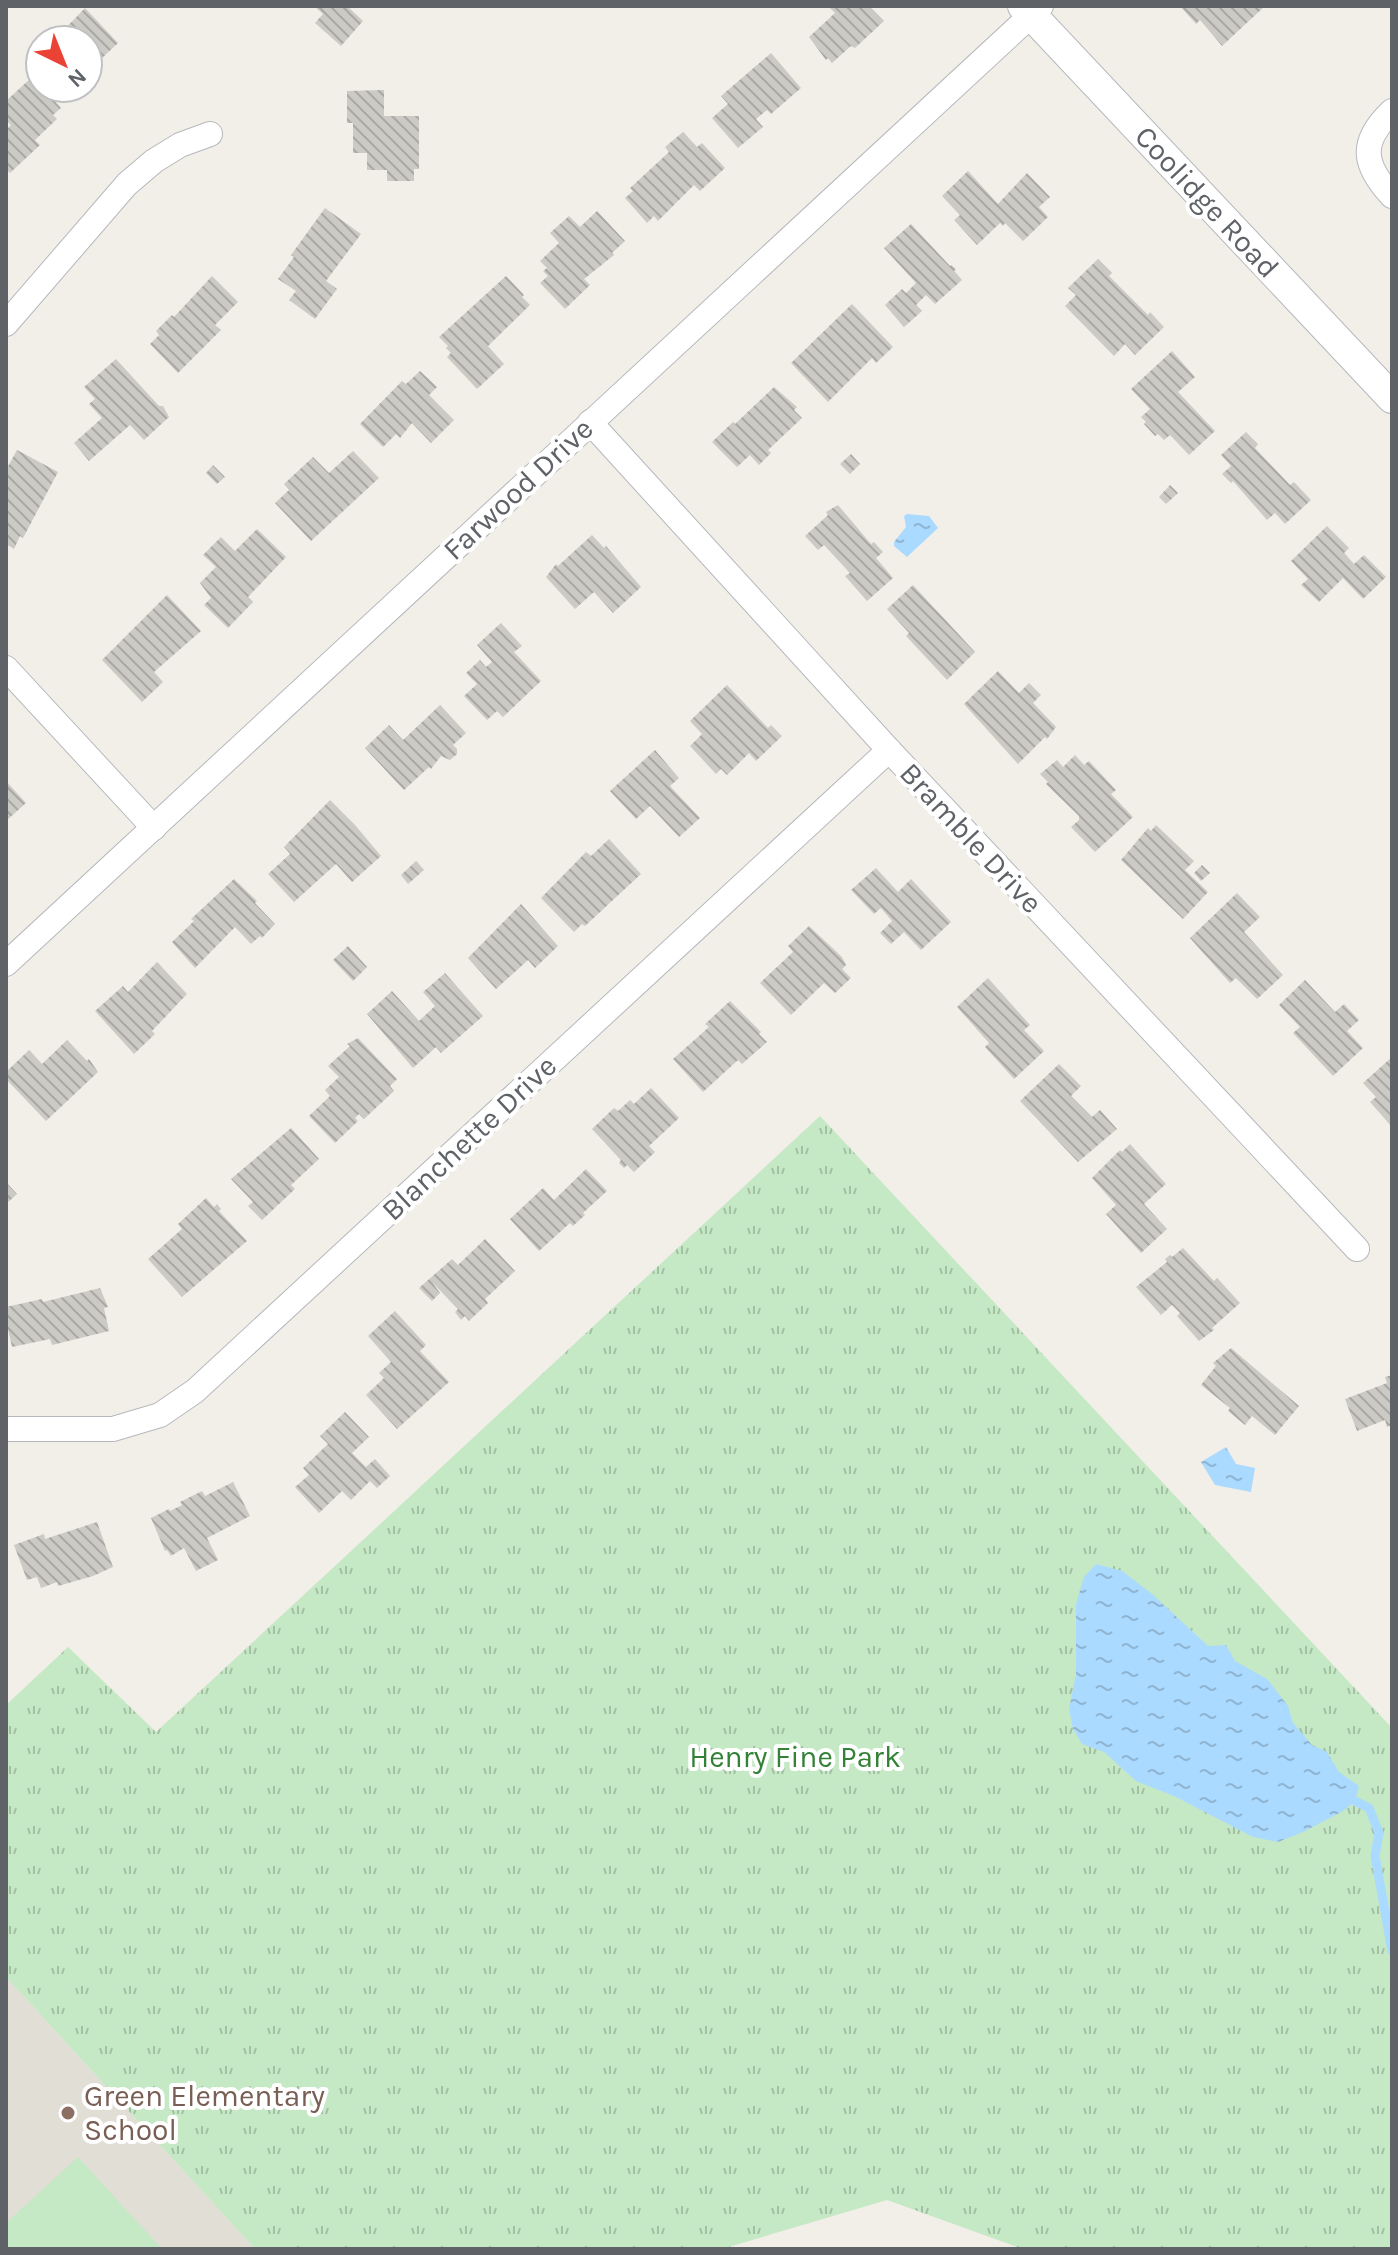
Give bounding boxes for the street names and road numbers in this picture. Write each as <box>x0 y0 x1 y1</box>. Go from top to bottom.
street label: Coolidge Road <box>1127 118 1287 286</box>
street label: Farwood Drive <box>436 410 600 568</box>
street label: Bramble Drive <box>892 755 1050 921</box>
street label: Blanchette Drive <box>374 1048 564 1228</box>

